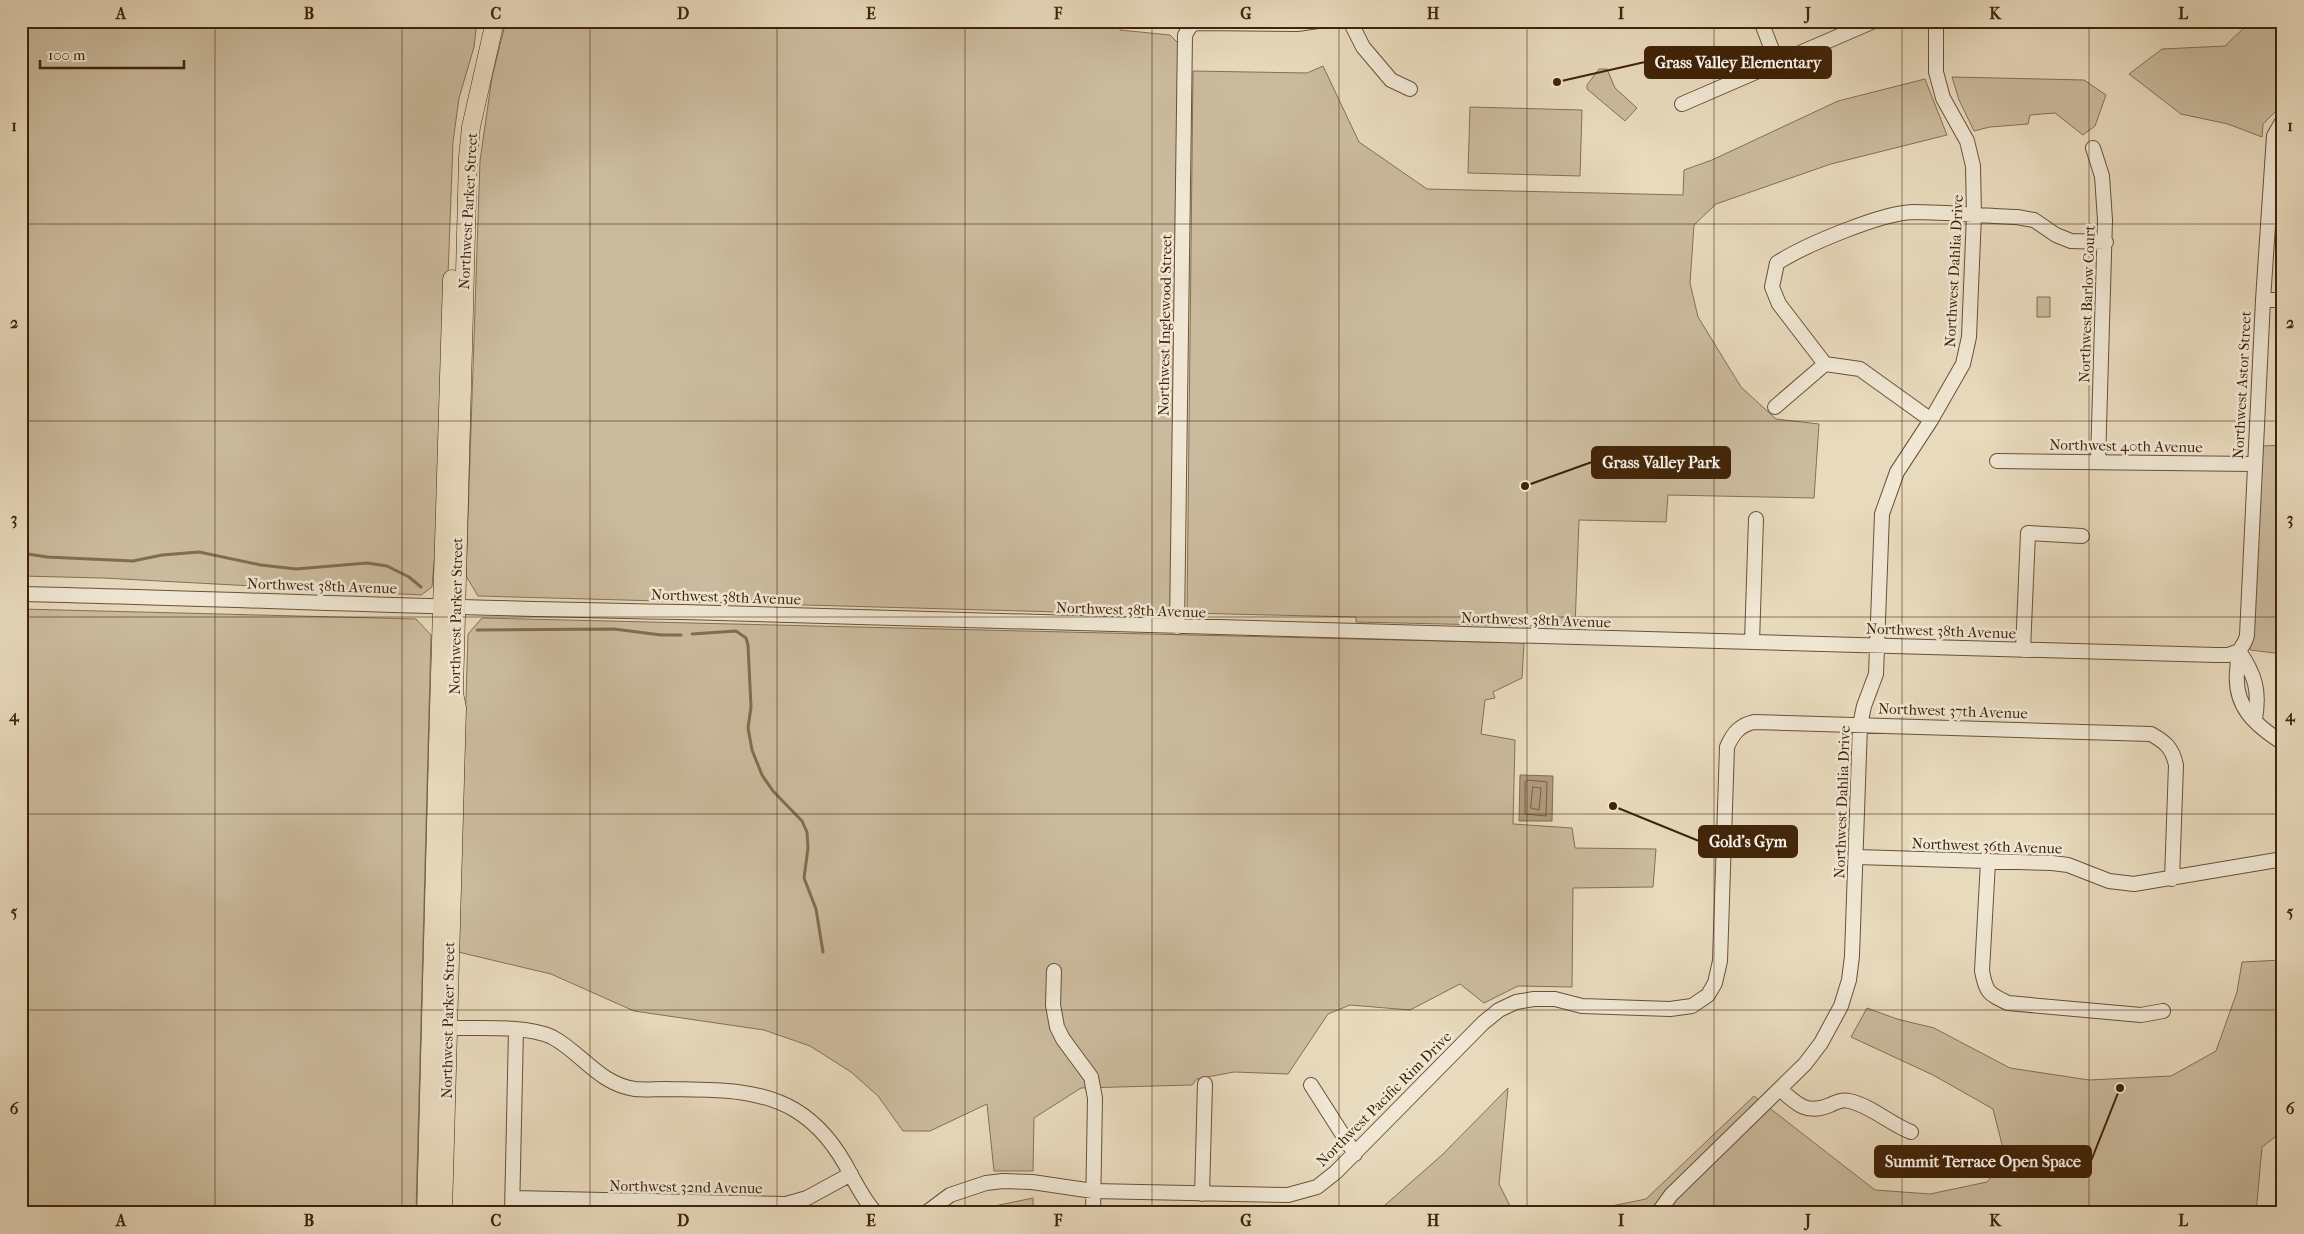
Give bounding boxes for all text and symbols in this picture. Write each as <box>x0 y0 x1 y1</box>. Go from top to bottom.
text: A <box>115 4 127 23</box>
text: B <box>304 4 314 23</box>
text: C <box>491 4 502 23</box>
text: D <box>677 4 689 23</box>
text: E <box>866 4 876 23</box>
text: F <box>1053 4 1063 23</box>
text: G <box>1240 4 1252 23</box>
text: H <box>1427 4 1440 23</box>
text: I <box>1618 4 1625 23</box>
text: J <box>1803 4 1811 24</box>
text: K <box>1989 4 2002 23</box>
text: L <box>2178 4 2188 23</box>
scale bar <box>40 38 184 70</box>
text: 100 m <box>48 46 86 64</box>
callout: Grass Valley Elementary <box>1645 47 1831 78</box>
text: Grass Valley Elementary <box>1655 53 1823 73</box>
text: 1 <box>11 116 17 135</box>
text: 1 <box>2287 116 2293 135</box>
street label: Northwest Parker Street <box>455 131 481 290</box>
street label: Northwest Dahlia Drive <box>1941 193 1967 348</box>
street label: Northwest Barlow Court <box>2075 224 2099 383</box>
street label: Northwest Inglewood Street <box>1154 233 1176 416</box>
street label: Northwest Astor Street <box>2229 310 2255 459</box>
text: 2 <box>10 313 18 332</box>
text: 2 <box>2286 313 2294 332</box>
street label: Northwest 40th Avenue <box>2049 436 2203 456</box>
callout: Grass Valley Park <box>1592 447 1730 478</box>
text: Grass Valley Park <box>1602 453 1721 473</box>
text: 3 <box>11 509 17 529</box>
text: 3 <box>2287 509 2293 529</box>
street label: Northwest Parker Street <box>446 537 466 695</box>
street label: Northwest 38th Avenue <box>247 574 398 598</box>
street label: Northwest 38th Avenue <box>651 585 802 609</box>
street label: Northwest 38th Avenue <box>1056 598 1207 622</box>
street label: Northwest 38th Avenue <box>1461 608 1612 632</box>
street label: Northwest 38th Avenue <box>1866 619 2017 643</box>
street label: Northwest 37th Avenue <box>1878 699 2029 723</box>
text: 4 <box>8 706 20 726</box>
text: 4 <box>2284 706 2296 726</box>
street label: Northwest Dahlia Drive <box>1830 725 1854 879</box>
callout: Gold's Gym <box>1699 826 1797 857</box>
text: Gold's Gym <box>1709 832 1788 852</box>
street label: Northwest 36th Avenue <box>1911 834 2063 858</box>
text: 5 <box>11 902 18 921</box>
text: 5 <box>2287 902 2294 921</box>
street label: Northwest Parker Street <box>438 941 458 1099</box>
street label: Northwest Pacific Rim Drive <box>1313 1027 1456 1170</box>
text: 6 <box>10 1099 19 1118</box>
text: 6 <box>2286 1099 2295 1118</box>
callout: Summit Terrace Open Space <box>1875 1146 2091 1177</box>
text: Summit Terrace Open Space <box>1885 1152 2081 1172</box>
street label: Northwest 32nd Avenue <box>609 1177 763 1197</box>
text: A <box>115 1211 127 1230</box>
text: B <box>304 1211 314 1230</box>
text: C <box>491 1211 502 1230</box>
text: D <box>677 1211 689 1230</box>
text: E <box>866 1211 876 1230</box>
text: F <box>1053 1211 1063 1230</box>
text: G <box>1240 1211 1252 1230</box>
text: H <box>1427 1211 1440 1230</box>
text: I <box>1618 1211 1625 1230</box>
text: J <box>1803 1211 1811 1231</box>
text: K <box>1989 1211 2002 1230</box>
text: L <box>2178 1211 2188 1230</box>

